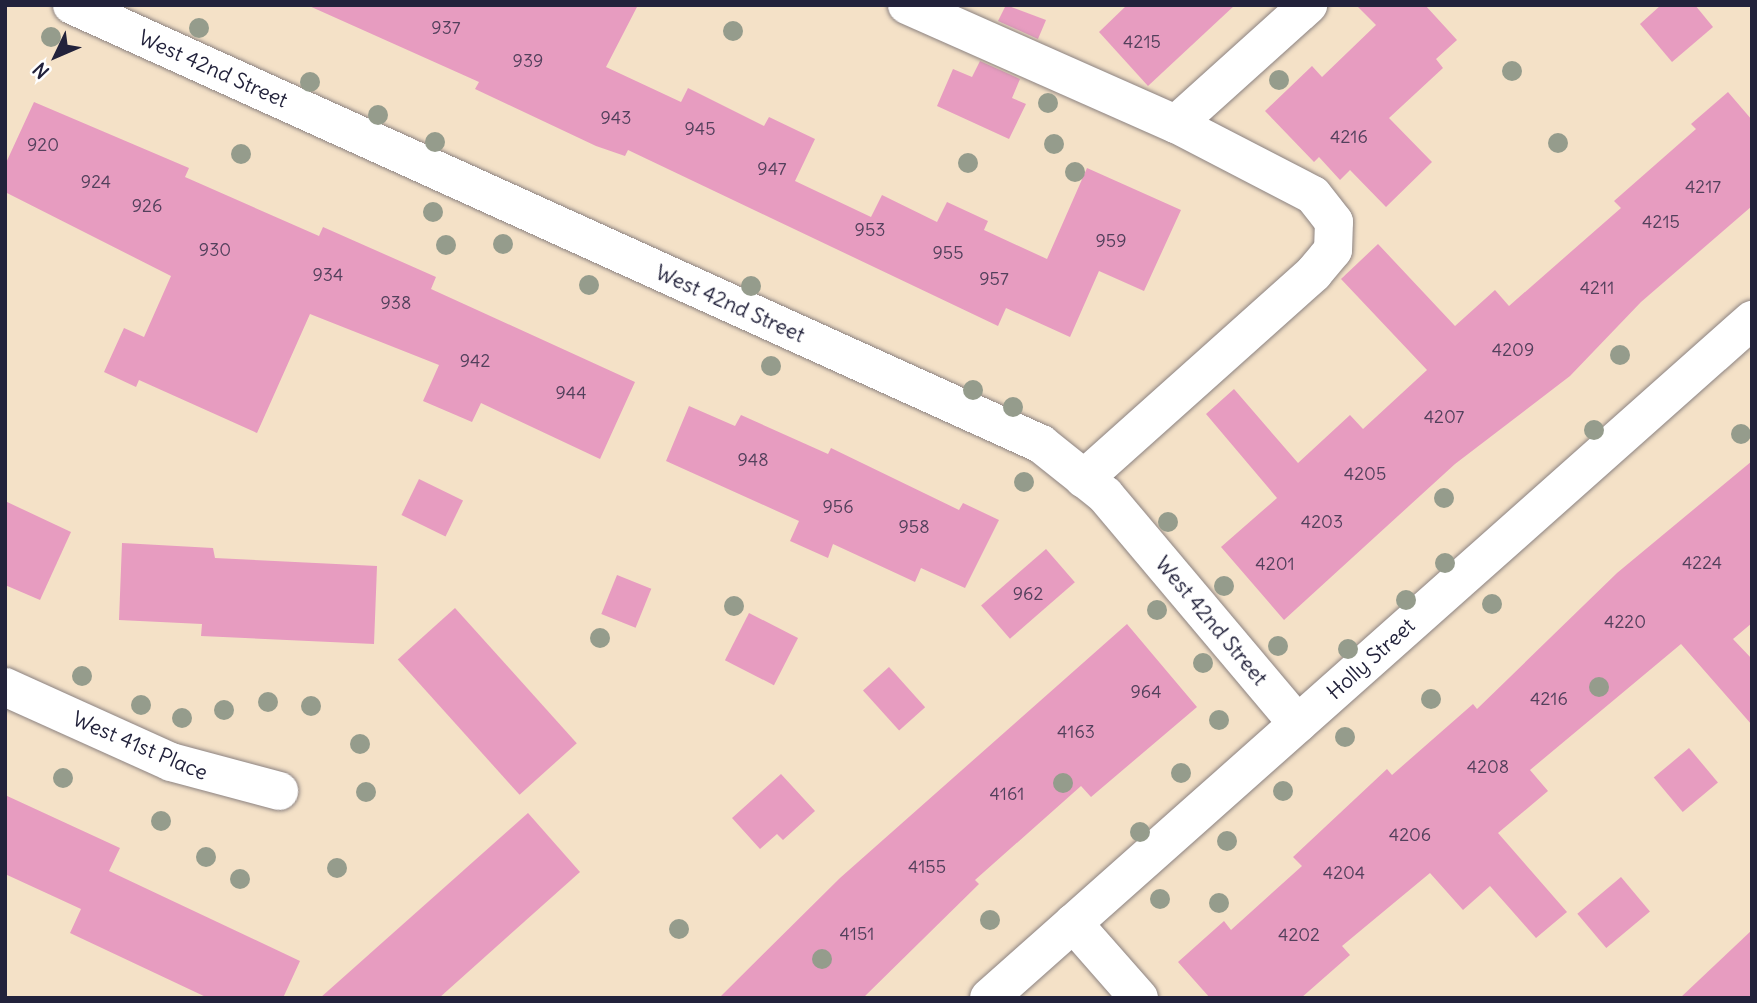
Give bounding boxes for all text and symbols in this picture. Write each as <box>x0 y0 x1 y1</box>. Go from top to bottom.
house number: 937 <box>431 17 461 39</box>
north arrow <box>21 21 91 91</box>
street label: West 42nd Street <box>135 25 291 113</box>
house number: 4215 <box>1123 31 1161 53</box>
house number: 939 <box>513 50 543 72</box>
text: N <box>28 58 54 84</box>
house number: 943 <box>601 107 631 129</box>
house number: 945 <box>684 118 716 140</box>
house number: 4216 <box>1330 126 1368 148</box>
house number: 920 <box>27 134 59 156</box>
house number: 947 <box>757 158 787 180</box>
house number: 924 <box>81 171 111 193</box>
house number: 4217 <box>1685 176 1721 198</box>
house number: 926 <box>132 195 162 217</box>
house number: 4215 <box>1642 211 1680 233</box>
house number: 953 <box>855 219 885 241</box>
house number: 959 <box>1095 230 1127 252</box>
house number: 930 <box>199 239 231 261</box>
house number: 955 <box>932 242 964 264</box>
street label: West 42nd Street <box>652 260 808 348</box>
house number: 934 <box>313 264 343 286</box>
house number: 957 <box>979 268 1009 290</box>
house number: 4211 <box>1580 277 1614 299</box>
house number: 938 <box>381 292 411 314</box>
house number: 4209 <box>1492 339 1534 361</box>
house number: 942 <box>460 350 490 372</box>
house number: 944 <box>555 382 587 404</box>
house number: 4207 <box>1424 406 1464 428</box>
house number: 948 <box>737 449 769 471</box>
house number: 4205 <box>1344 463 1386 485</box>
house number: 956 <box>822 496 854 518</box>
house number: 4203 <box>1301 511 1343 533</box>
house number: 958 <box>898 516 930 538</box>
street label: West 42nd Street <box>1150 551 1272 691</box>
house number: 4224 <box>1682 552 1722 574</box>
house number: 4201 <box>1255 553 1295 575</box>
house number: 962 <box>1013 583 1043 605</box>
house number: 4220 <box>1604 611 1646 633</box>
street label: Holly Street <box>1322 613 1420 705</box>
house number: 964 <box>1130 681 1162 703</box>
house number: 4216 <box>1530 688 1568 710</box>
street label: West 41st Place <box>69 706 211 786</box>
house number: 4163 <box>1057 721 1095 743</box>
house number: 4208 <box>1467 756 1509 778</box>
house number: 4161 <box>990 783 1024 805</box>
house number: 4206 <box>1389 824 1431 846</box>
house number: 4155 <box>908 856 946 878</box>
house number: 4204 <box>1323 862 1365 884</box>
house number: 4151 <box>840 923 874 945</box>
house number: 4202 <box>1278 924 1320 946</box>

